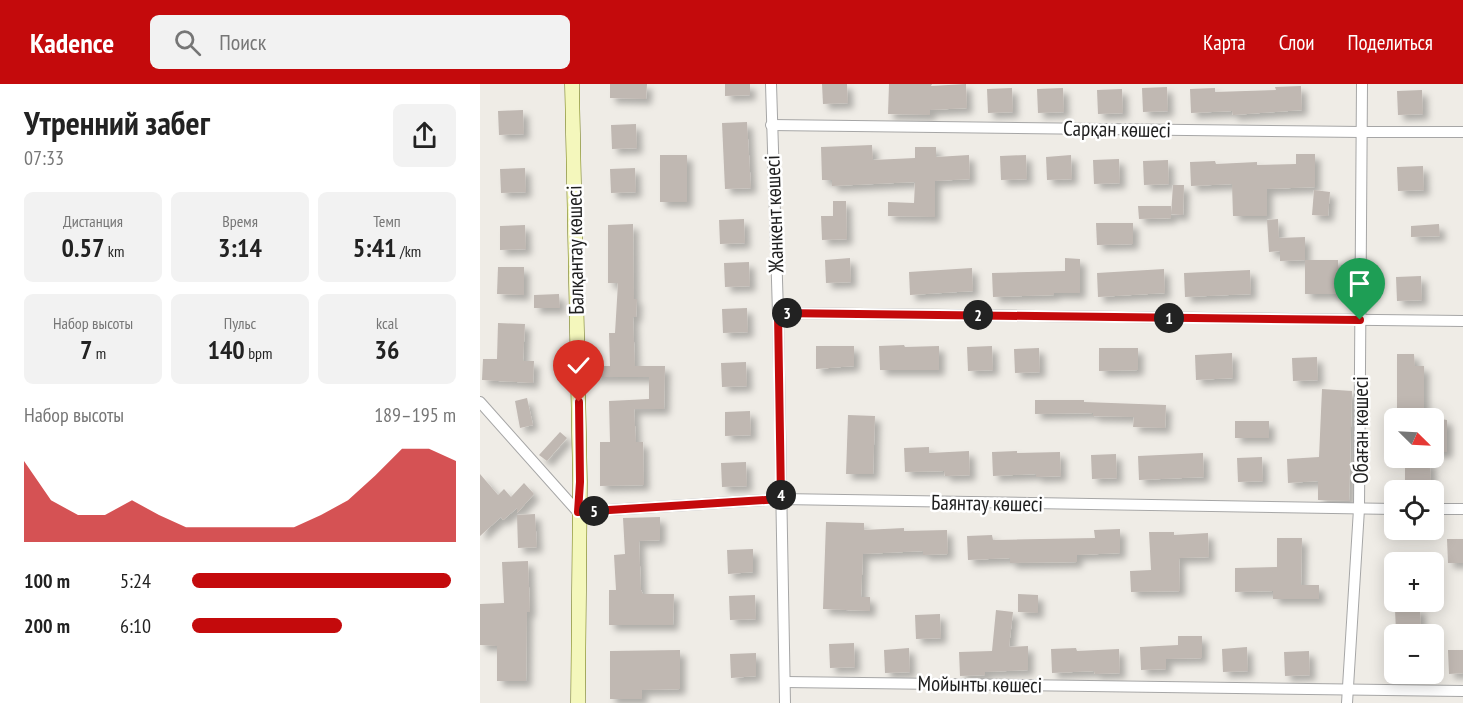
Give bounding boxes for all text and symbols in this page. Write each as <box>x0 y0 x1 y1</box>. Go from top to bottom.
search box <box>150 15 570 69</box>
text: Kadence <box>30 24 114 61</box>
icon: search <box>171 26 204 59</box>
text: Поиск <box>219 28 266 56</box>
text: Карта <box>1203 29 1246 56</box>
text: Слои <box>1279 29 1314 56</box>
text: Поделиться <box>1347 29 1433 56</box>
text: Утренний забег <box>24 101 210 144</box>
button: share <box>393 104 456 167</box>
street label: Сарқан көшесі <box>1063 115 1171 143</box>
text: 07:33 <box>24 145 64 171</box>
street label: Жанкент көшесі <box>758 155 790 274</box>
street label: Балқантау көшесі <box>560 185 590 315</box>
text: Дистанция <box>63 211 123 231</box>
text: Время <box>222 211 258 231</box>
text: Темп <box>373 211 401 231</box>
text: 0.57 <box>62 231 104 264</box>
text: 3:14 <box>218 231 262 264</box>
text: 5:41 <box>353 231 397 264</box>
text: km <box>104 241 124 261</box>
text: /km <box>397 241 421 261</box>
pin <box>1334 258 1385 320</box>
icon: arrive <box>1343 267 1376 300</box>
pin: 3 <box>772 298 802 328</box>
pin: 2 <box>963 300 993 330</box>
text: 3 <box>783 303 791 323</box>
pin: 1 <box>1154 303 1184 333</box>
text: 2 <box>974 305 982 325</box>
text: 1 <box>1165 308 1173 328</box>
text: Набор высоты <box>53 313 133 333</box>
text: Пульс <box>224 313 256 333</box>
text: kcal <box>376 313 398 333</box>
text: 7 <box>80 333 92 366</box>
text: 140 <box>207 333 245 366</box>
text: 36 <box>375 333 399 366</box>
pin <box>553 340 604 402</box>
text: m <box>92 343 106 363</box>
text: bpm <box>245 343 273 363</box>
icon: check <box>562 349 595 382</box>
street label: Обаған көшесі <box>1347 376 1374 484</box>
text: Набор высоты <box>24 402 124 428</box>
text: 189–195 m <box>374 402 456 428</box>
north arrow <box>1384 408 1444 468</box>
map controls <box>1384 408 1444 684</box>
pin: 4 <box>766 480 796 510</box>
button: locate <box>1384 480 1444 540</box>
text: 4 <box>777 485 785 505</box>
street label: Баянтау көшесі <box>931 489 1043 517</box>
pin: 5 <box>579 496 609 526</box>
text: 5 <box>590 501 598 521</box>
button: + <box>1384 552 1444 612</box>
text: 100 m <box>24 568 70 594</box>
text: 5:24 <box>120 568 151 594</box>
text: 200 m <box>24 613 70 639</box>
text: 6:10 <box>120 613 151 639</box>
button: − <box>1384 624 1444 684</box>
street label: Мойынты көшесі <box>917 669 1043 699</box>

